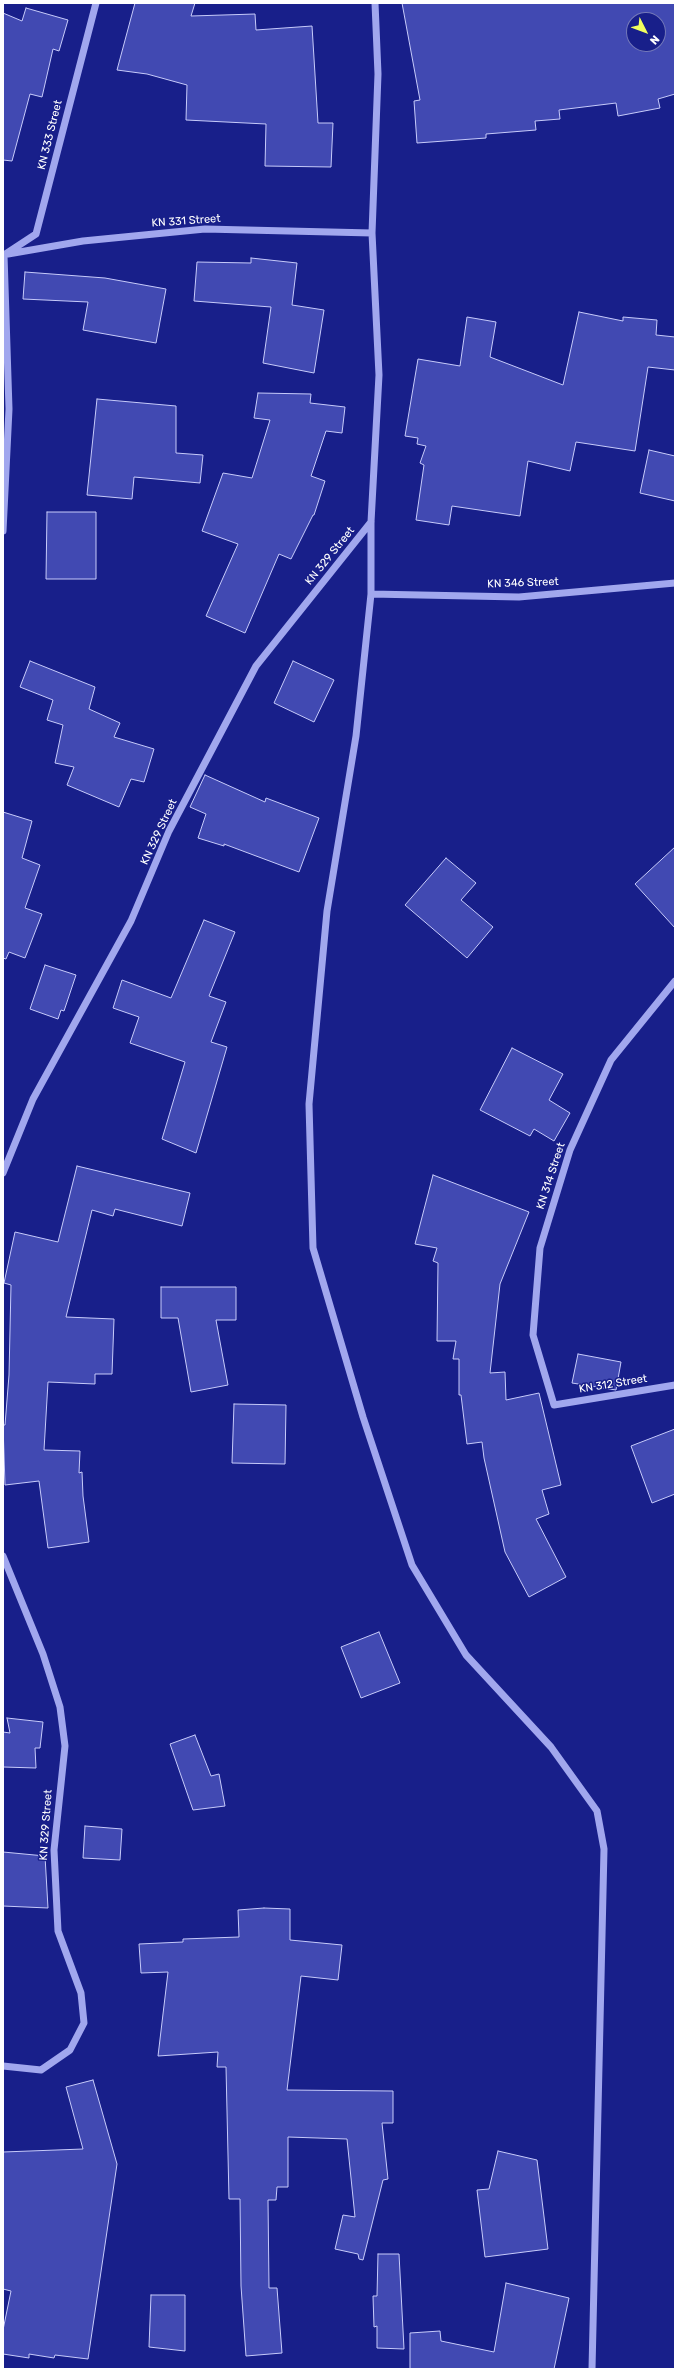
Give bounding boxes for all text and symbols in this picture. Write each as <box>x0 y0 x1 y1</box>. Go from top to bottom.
north arrow <box>626 12 666 52</box>
text: N <box>647 32 662 47</box>
street label: KN 333 Street <box>35 99 65 171</box>
street label: KN 331 Street <box>151 212 221 230</box>
street label: KN 329 Street <box>303 524 357 588</box>
street label: KN 346 Street <box>487 575 559 591</box>
street label: KN 329 Street <box>138 797 180 867</box>
street label: KN 314 Street <box>534 1141 568 1211</box>
street label: KN 312 Street <box>578 1372 648 1396</box>
street label: KN 329 Street <box>37 1789 55 1861</box>

